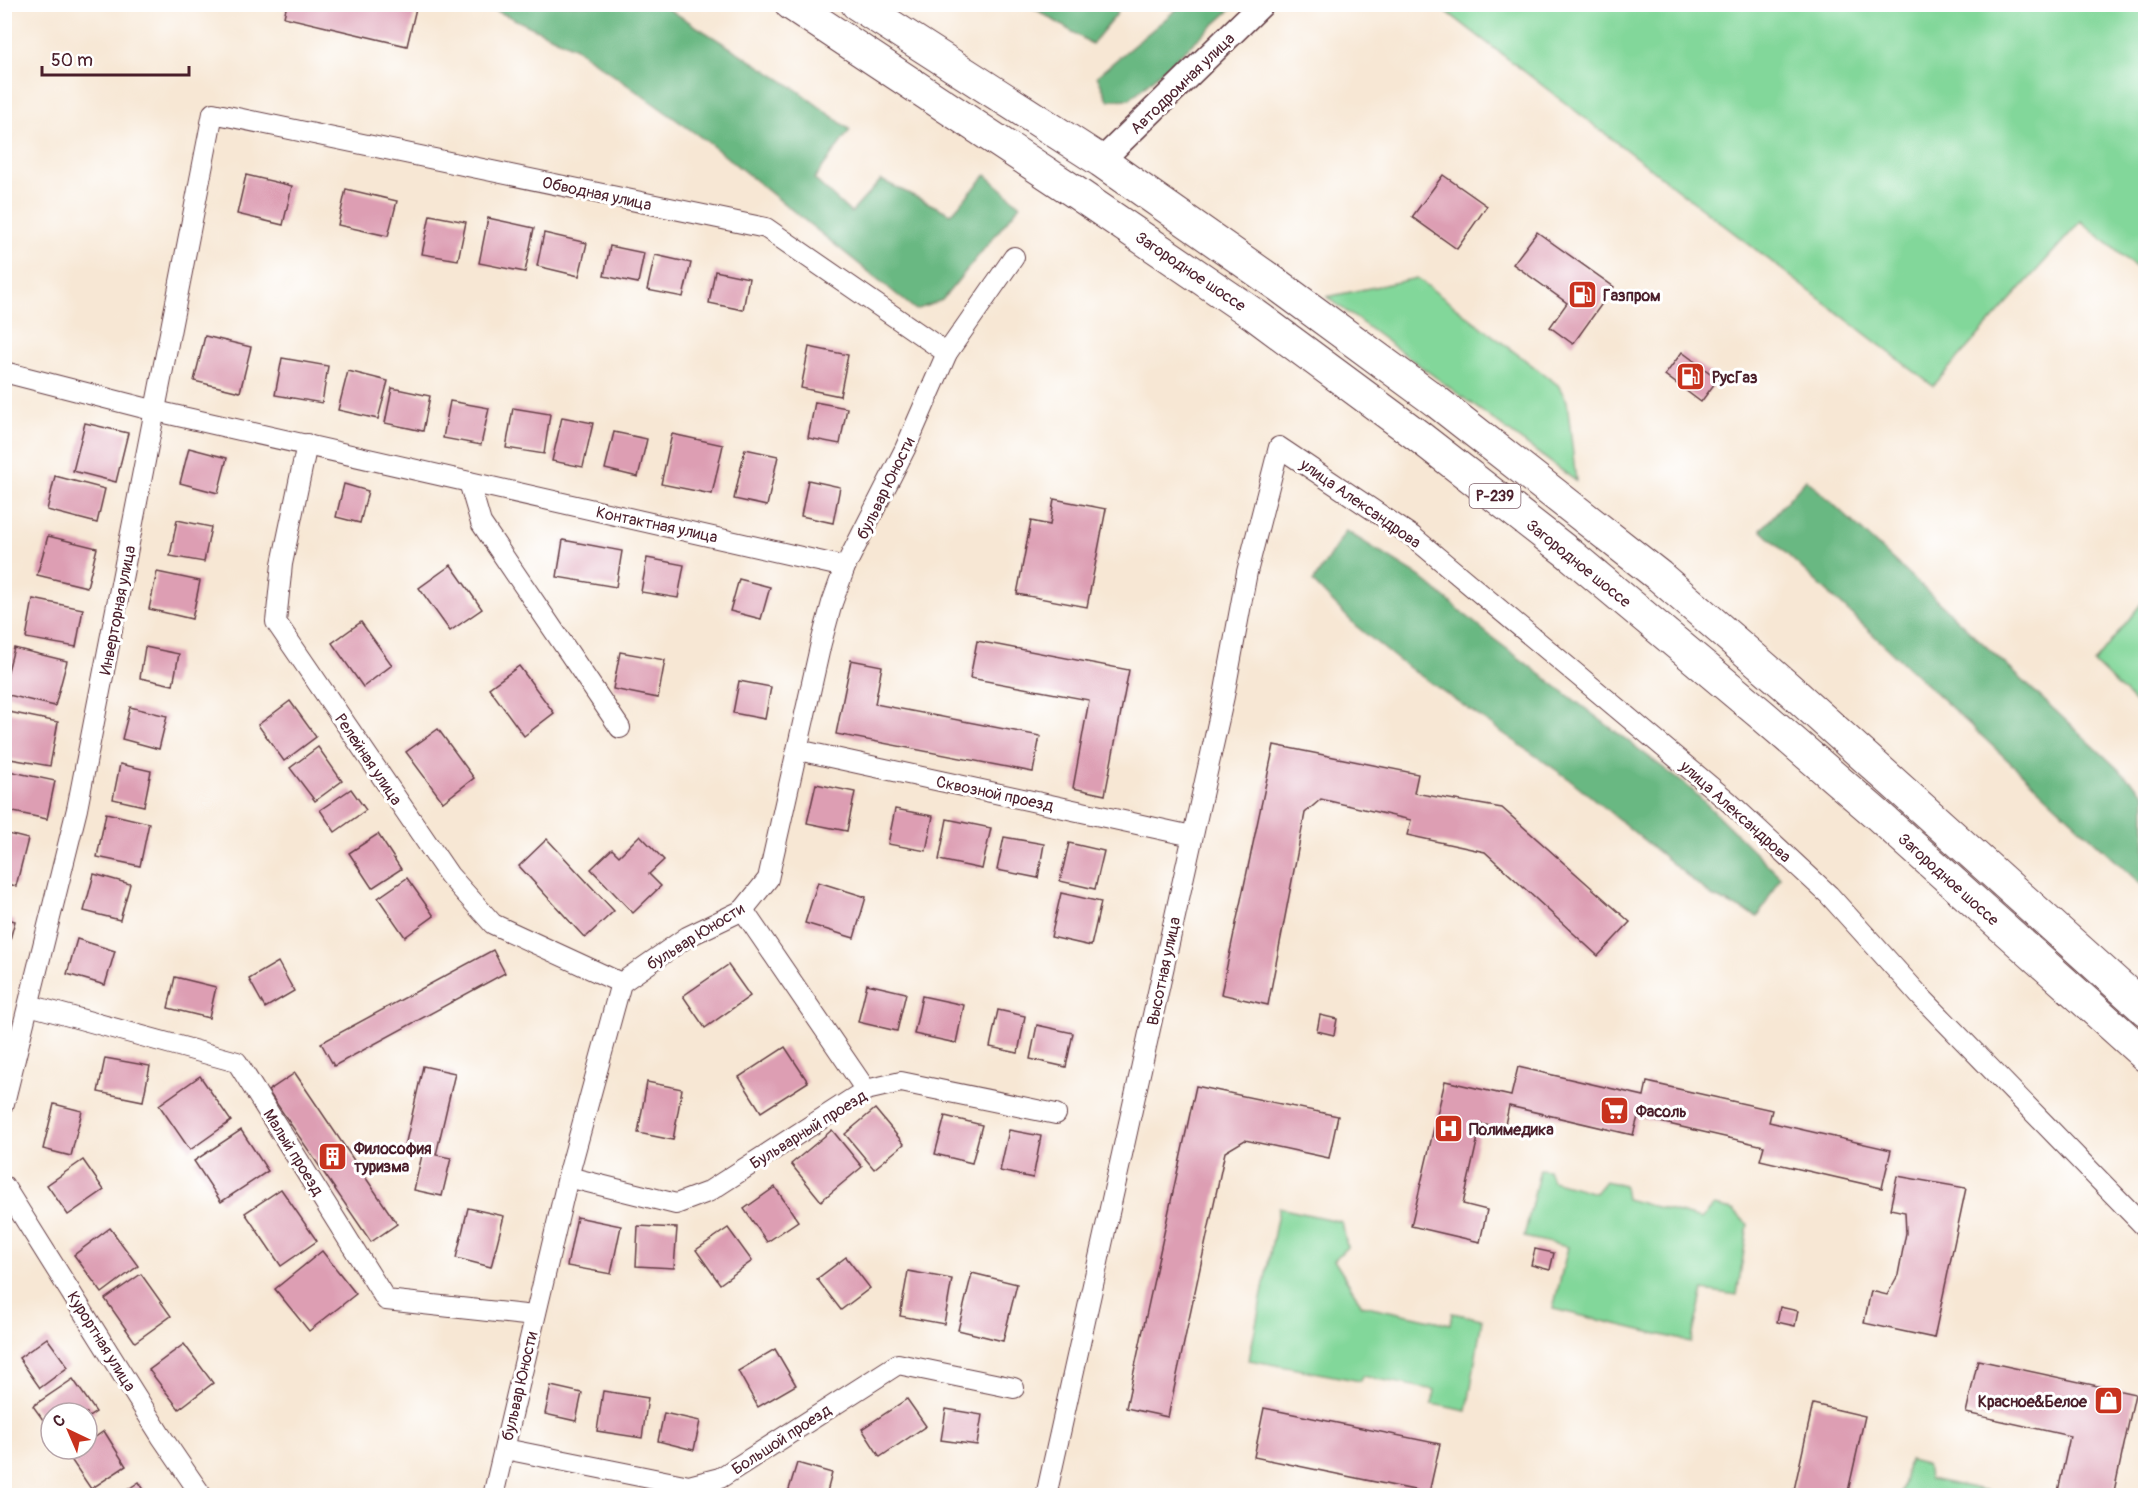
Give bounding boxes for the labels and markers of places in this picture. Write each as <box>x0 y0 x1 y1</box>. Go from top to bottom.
fuel station icon: Газпром <box>1566 279 1598 311</box>
place label: Газпром <box>1603 286 1661 306</box>
fuel station icon: РусГаз <box>1675 361 1707 393</box>
place label: РусГаз <box>1712 368 1758 388</box>
supermarket icon: Фасоль <box>1599 1095 1631 1127</box>
place label: Фасоль <box>1635 1102 1687 1122</box>
hospital icon: Полимедика <box>1432 1113 1464 1145</box>
place label: Полимедика <box>1469 1120 1554 1140</box>
place label: Философия туризма <box>353 1139 432 1177</box>
building icon: Философия туризма <box>317 1141 349 1173</box>
shop icon: Красное&Белое <box>2092 1385 2124 1417</box>
place label: Красное&Белое <box>1978 1392 2088 1412</box>

